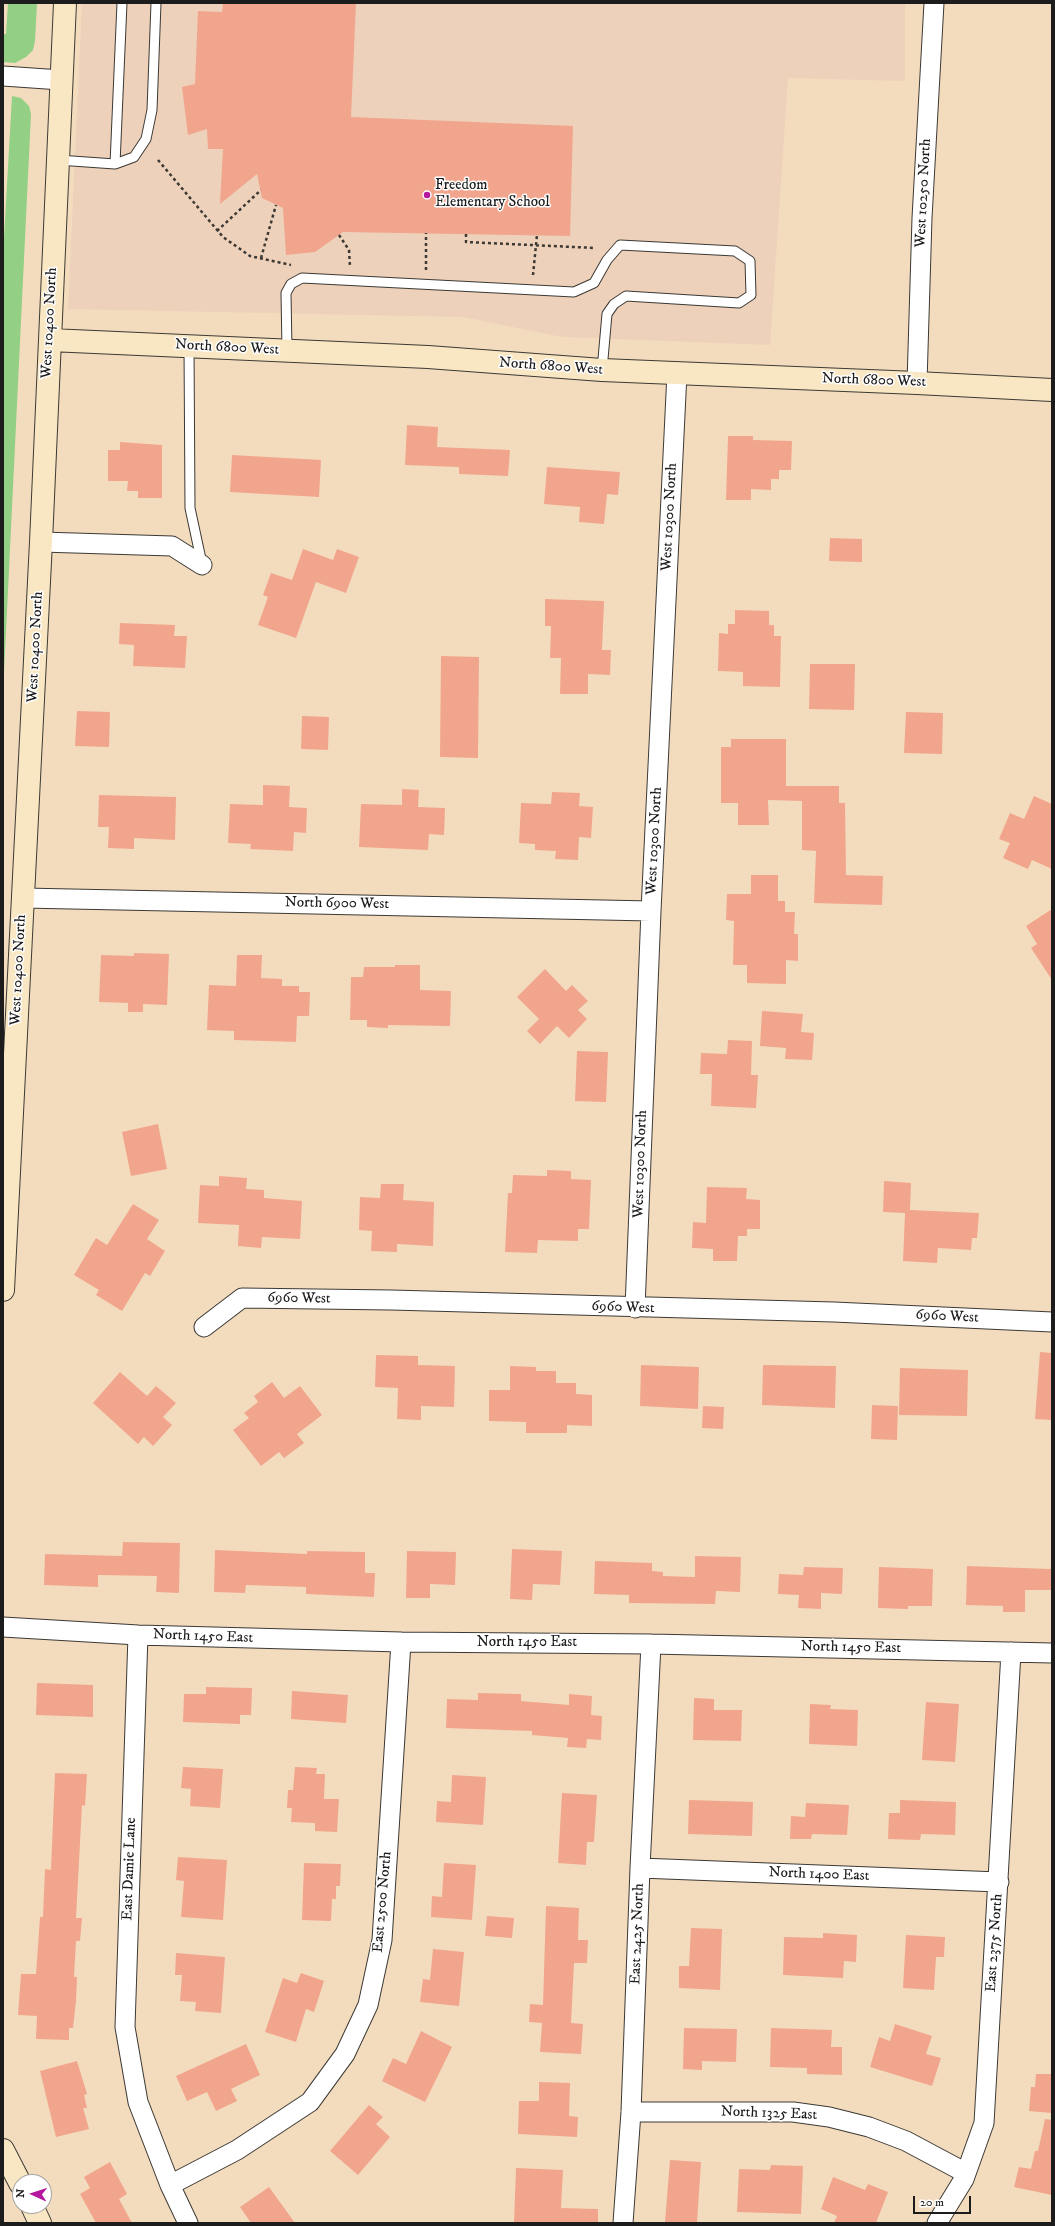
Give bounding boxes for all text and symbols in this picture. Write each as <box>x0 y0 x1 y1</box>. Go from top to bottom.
street label: West 10250 North <box>912 138 936 248</box>
place label: Freedom Elementary School <box>435 177 550 212</box>
marker: Freedom Elementary School <box>422 190 432 200</box>
street label: West 10400 North <box>38 267 62 379</box>
street label: North 6800 West <box>174 336 280 360</box>
street label: North 6800 West <box>498 354 604 380</box>
street label: North 6800 West <box>821 370 927 392</box>
street label: West 10300 North <box>658 462 682 572</box>
street label: West 10400 North <box>24 591 48 703</box>
street label: West 10300 North <box>643 786 667 896</box>
street label: North 6900 West <box>285 894 389 914</box>
street label: West 10400 North <box>7 914 31 1026</box>
street label: West 10300 North <box>630 1110 652 1218</box>
street label: 6960 West <box>267 1289 331 1309</box>
street label: 6960 West <box>591 1298 655 1318</box>
street label: 6960 West <box>915 1306 979 1328</box>
street label: North 1450 East <box>153 1626 253 1648</box>
street label: North 1450 East <box>477 1634 577 1652</box>
street label: North 1450 East <box>801 1638 901 1658</box>
street label: East Damie Lane <box>119 1817 141 1921</box>
street label: East 2500 North <box>370 1851 396 1953</box>
street label: North 1400 East <box>768 1864 870 1886</box>
street label: East 2425 North <box>627 1883 649 1985</box>
street label: East 2375 North <box>983 1893 1007 1993</box>
street label: North 1325 East <box>720 2103 818 2125</box>
north arrow <box>12 2174 52 2214</box>
scale bar <box>915 2188 973 2214</box>
text: N <box>14 2189 28 2198</box>
text: 20 m <box>920 2195 944 2210</box>

